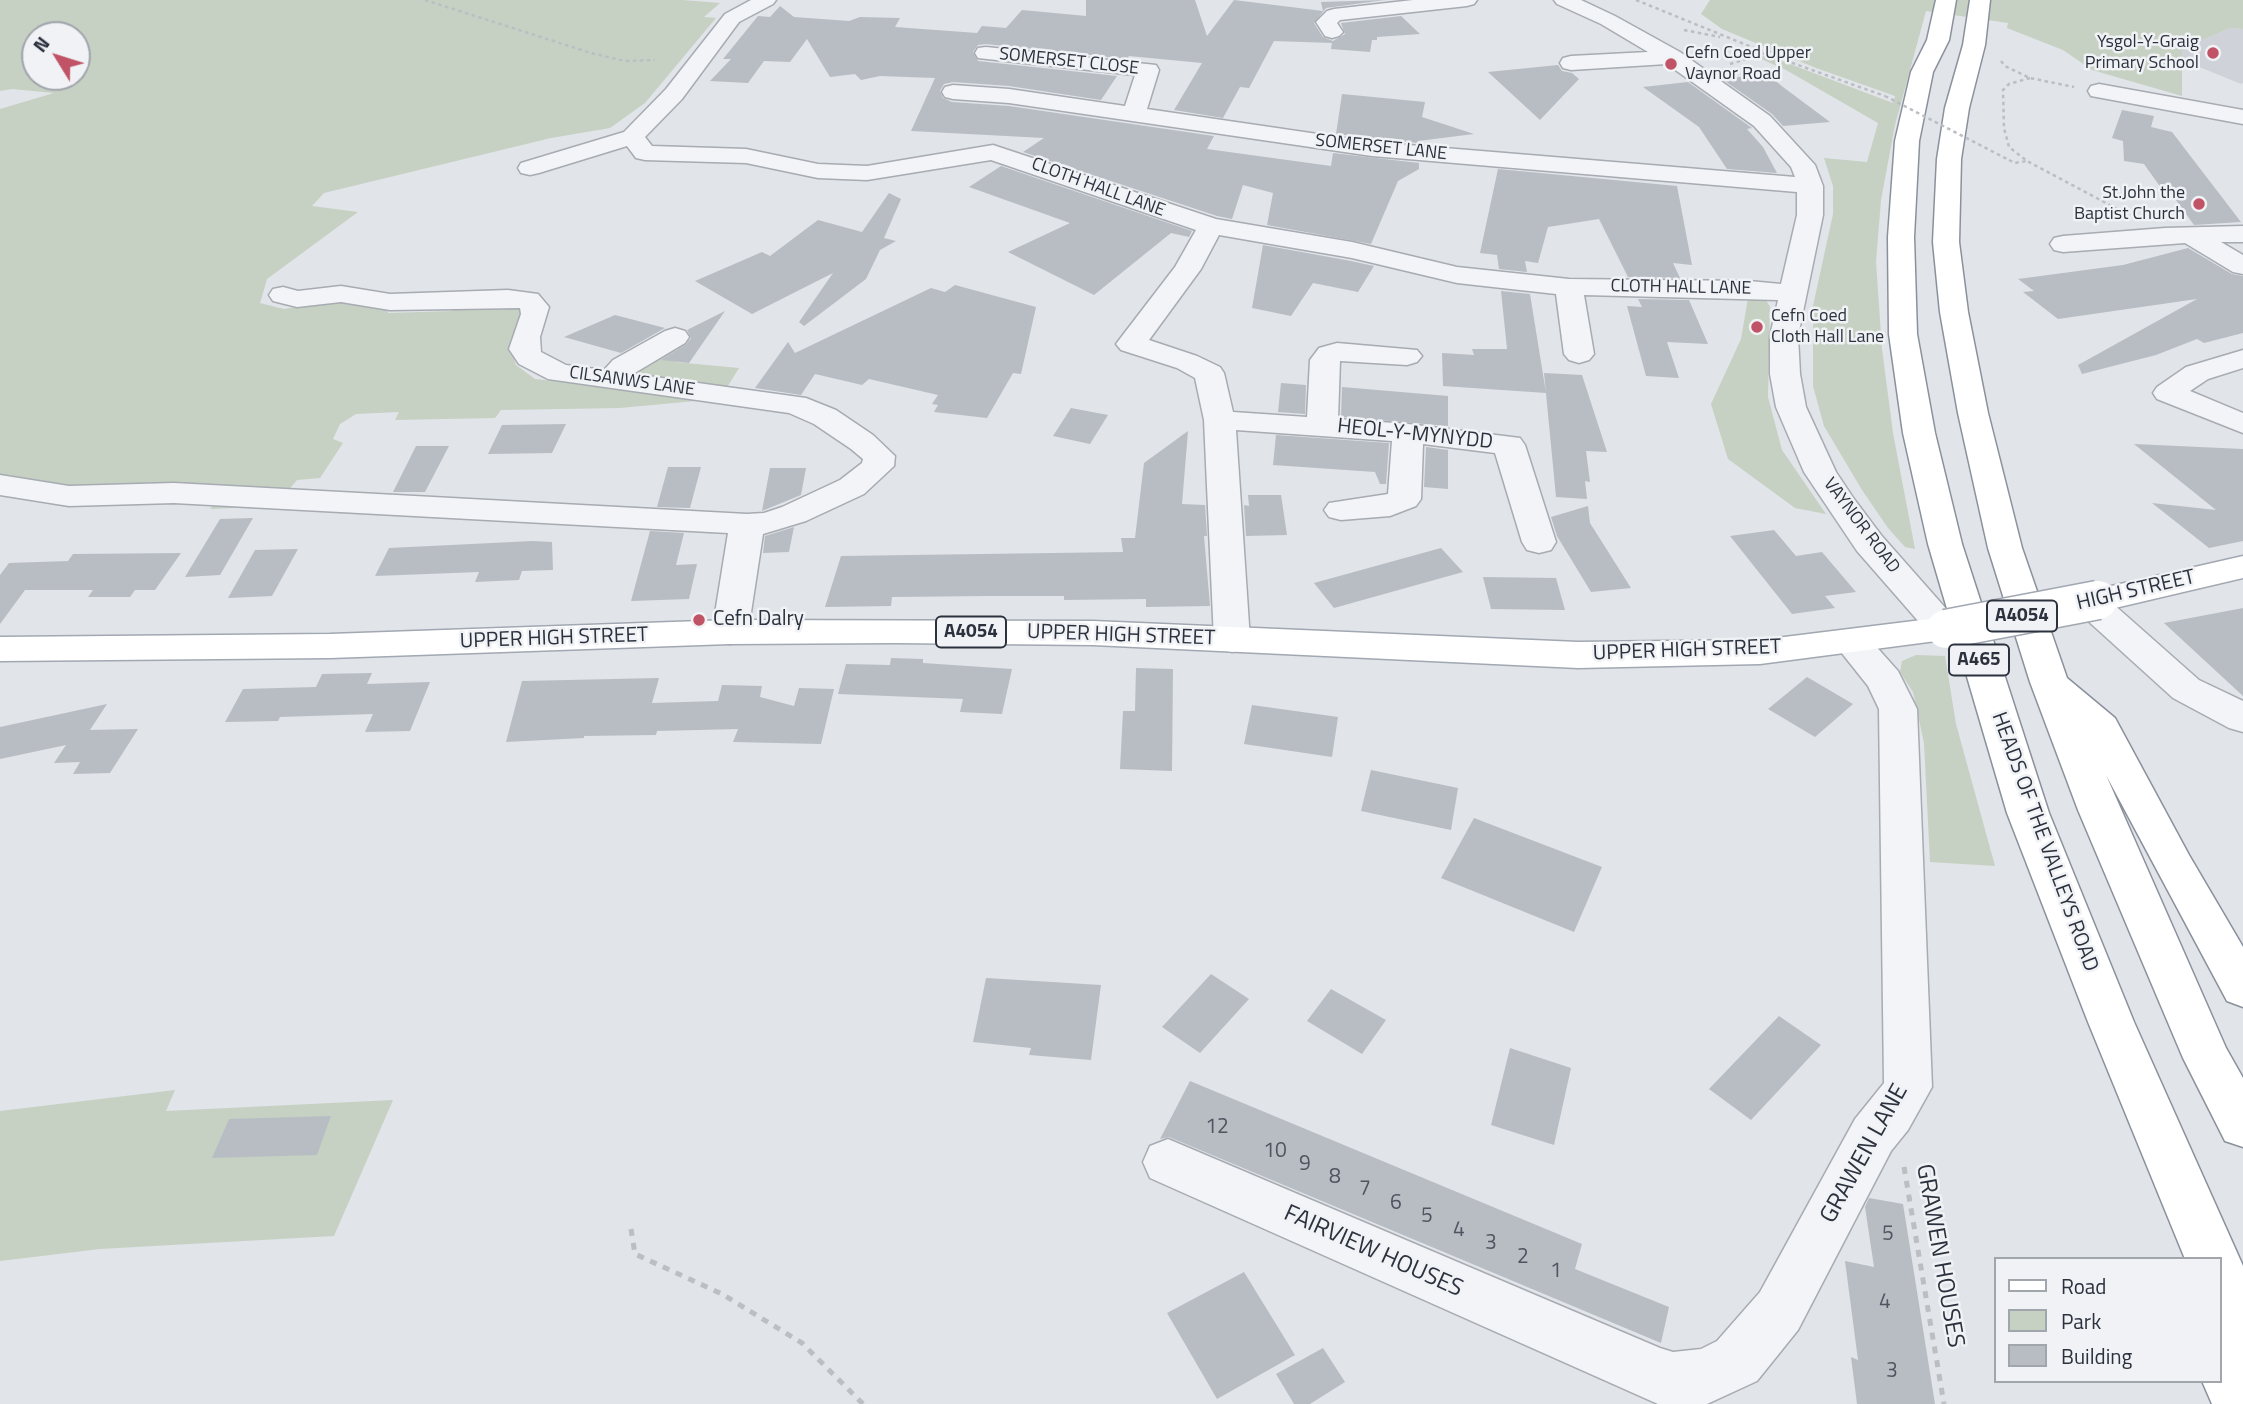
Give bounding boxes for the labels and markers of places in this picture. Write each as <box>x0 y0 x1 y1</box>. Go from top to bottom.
place label: Ysgol-Y-Graig Primary School <box>2085 32 2199 74</box>
place label: Cefn Coed Upper Vaynor Road <box>1685 43 1811 86</box>
marker: Ysgol-Y-Graig Primary School <box>2205 45 2221 61</box>
marker: Cefn Coed Upper Vaynor Road <box>1663 56 1679 72</box>
place label: St.John the Baptist Church <box>2074 183 2185 226</box>
marker: St.John the Baptist Church <box>2191 196 2207 212</box>
place label: Cefn Coed Cloth Hall Lane <box>1771 306 1884 348</box>
marker: Cefn Coed Cloth Hall Lane <box>1749 319 1765 335</box>
place label: Cefn Dalry <box>713 607 804 633</box>
marker: Cefn Dalry <box>691 612 707 628</box>

